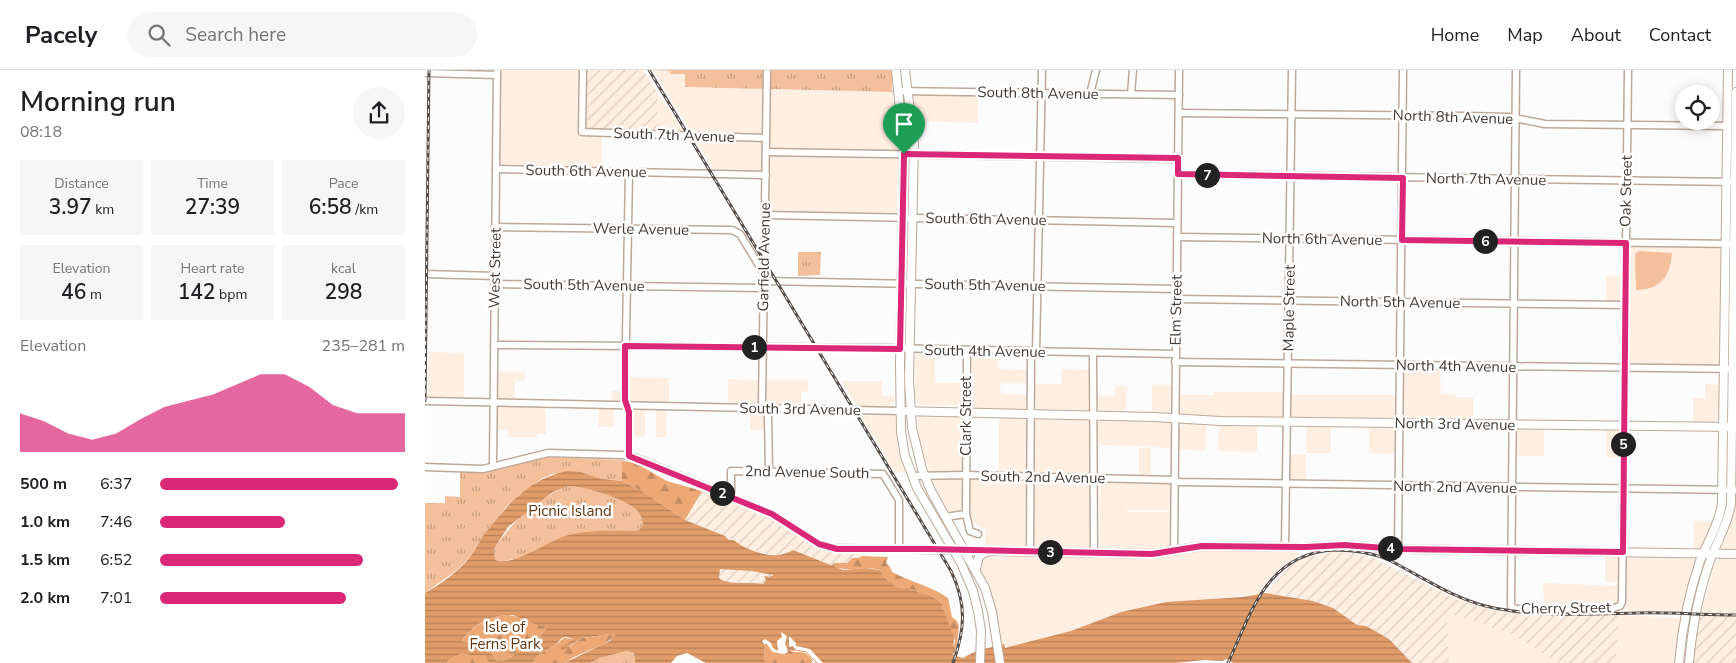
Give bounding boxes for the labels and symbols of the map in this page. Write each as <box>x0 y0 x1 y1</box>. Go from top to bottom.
street label: South 8th Avenue <box>977 82 1099 104</box>
pin <box>883 103 925 154</box>
street label: North 8th Avenue <box>1392 105 1514 129</box>
street label: South 7th Avenue <box>613 123 735 147</box>
street label: Oak Street <box>1615 154 1637 227</box>
street label: South 6th Avenue <box>525 160 647 182</box>
pin: 7 <box>1195 162 1219 188</box>
street label: North 7th Avenue <box>1426 168 1546 190</box>
street label: Garfield Avenue <box>753 202 775 312</box>
street label: South 6th Avenue <box>925 208 1047 230</box>
street label: Werle Avenue <box>593 218 689 240</box>
street label: West Street <box>484 227 506 309</box>
street label: North 6th Avenue <box>1262 228 1382 250</box>
pin: 6 <box>1473 228 1497 254</box>
street label: Maple Street <box>1278 264 1300 351</box>
street label: South 5th Avenue <box>523 274 645 296</box>
street label: South 5th Avenue <box>924 274 1046 296</box>
street label: Elm Street <box>1165 274 1187 346</box>
street label: North 5th Avenue <box>1340 291 1460 313</box>
pin: 1 <box>741 334 767 360</box>
street label: South 4th Avenue <box>924 340 1046 362</box>
street label: North 4th Avenue <box>1396 355 1516 377</box>
street label: Clark Street <box>956 375 976 456</box>
street label: South 3rd Avenue <box>739 398 861 420</box>
street label: North 3rd Avenue <box>1394 413 1516 435</box>
pin: 5 <box>1611 432 1635 456</box>
street label: 2nd Avenue South <box>744 461 870 483</box>
street label: South 2nd Avenue <box>980 466 1106 488</box>
street label: North 2nd Avenue <box>1393 476 1517 498</box>
pin: 2 <box>709 480 735 506</box>
park label: Picnic Island <box>528 501 612 521</box>
pin: 4 <box>1377 536 1403 560</box>
pin: 3 <box>1037 540 1063 564</box>
street label: Cherry Street <box>1521 597 1612 619</box>
park label: Isle of Ferns Park <box>470 617 541 654</box>

